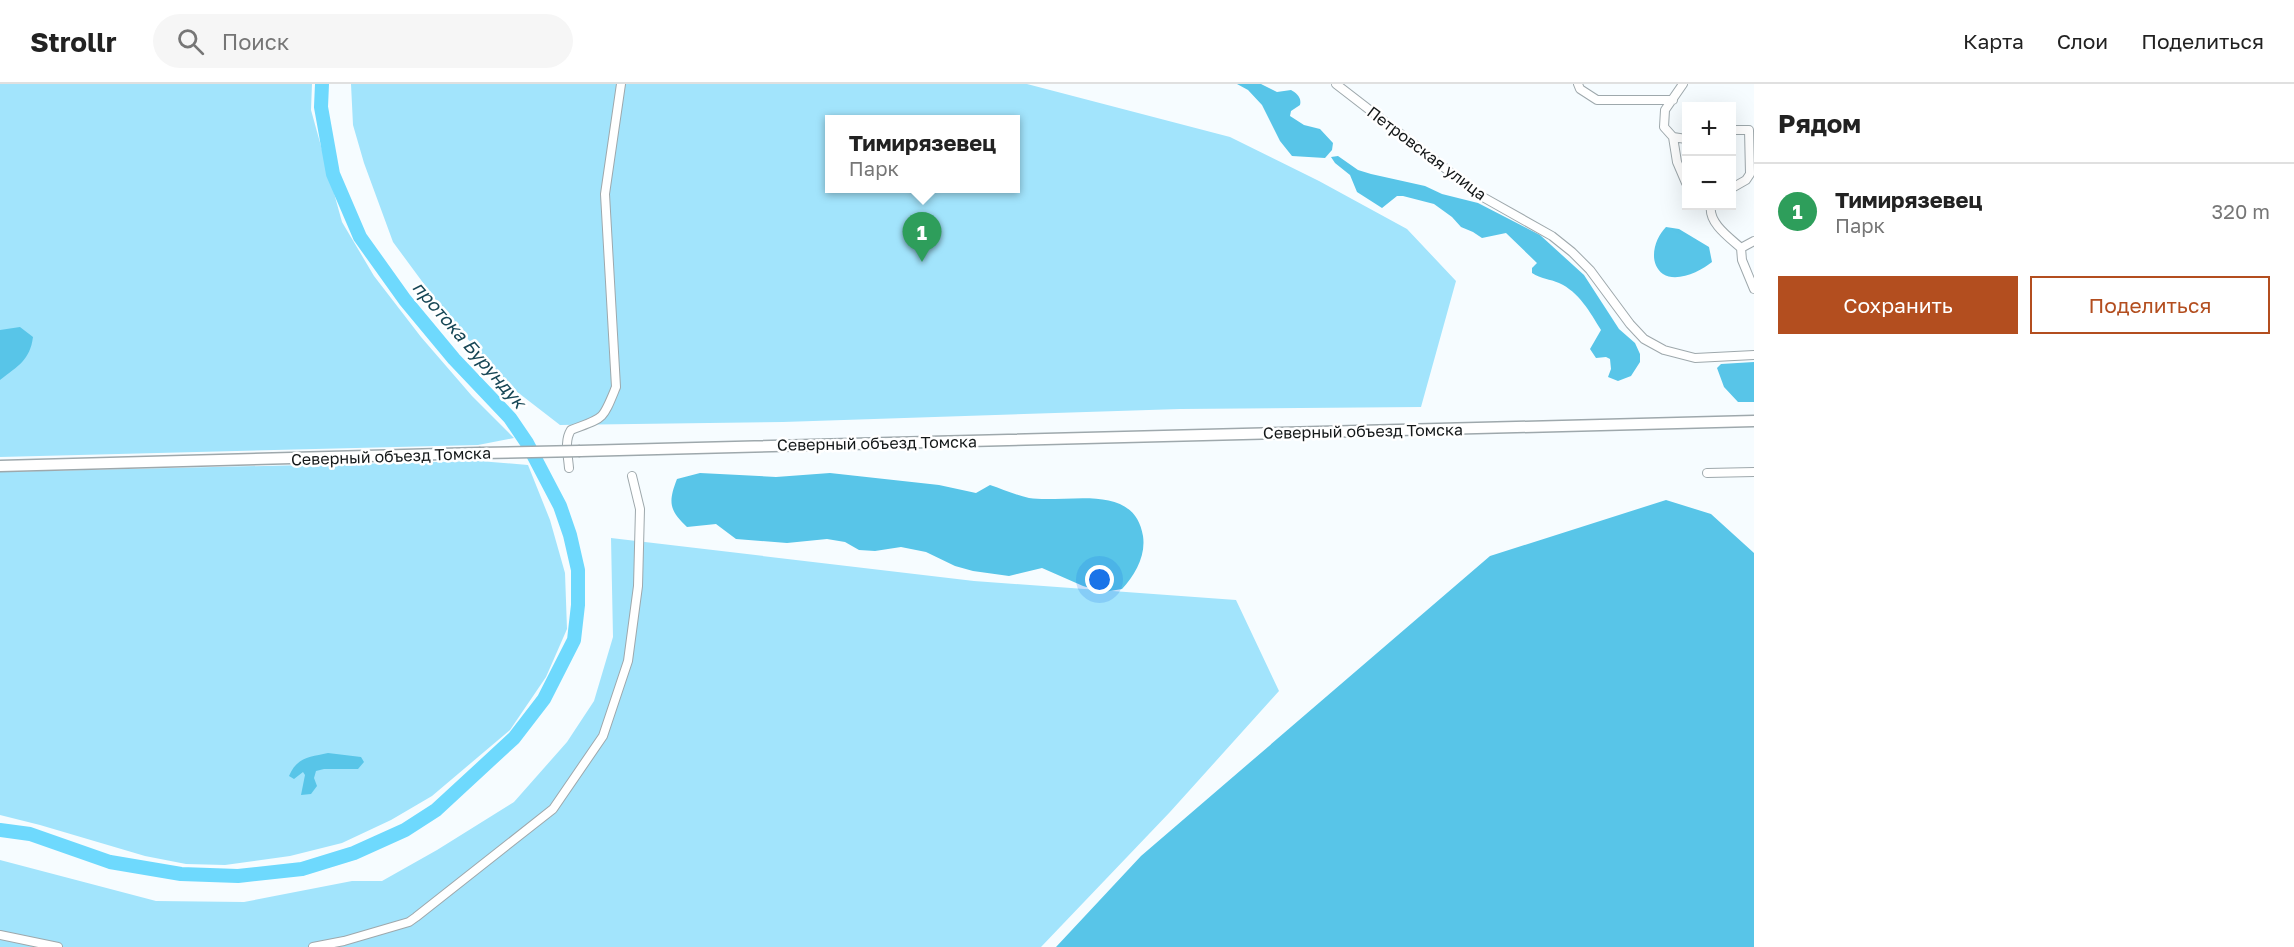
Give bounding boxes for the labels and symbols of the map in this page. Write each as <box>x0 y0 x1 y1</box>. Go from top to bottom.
street label: Петровская улица <box>1363 102 1491 204</box>
pin: 1 <box>902 212 942 262</box>
water label: протока Бурундук <box>409 276 533 414</box>
street label: Северный объезд Томска <box>1263 419 1463 443</box>
street label: Северный объезд Томска <box>777 431 977 455</box>
street label: Северный объезд Томска <box>291 443 491 469</box>
your location <box>1085 565 1114 594</box>

